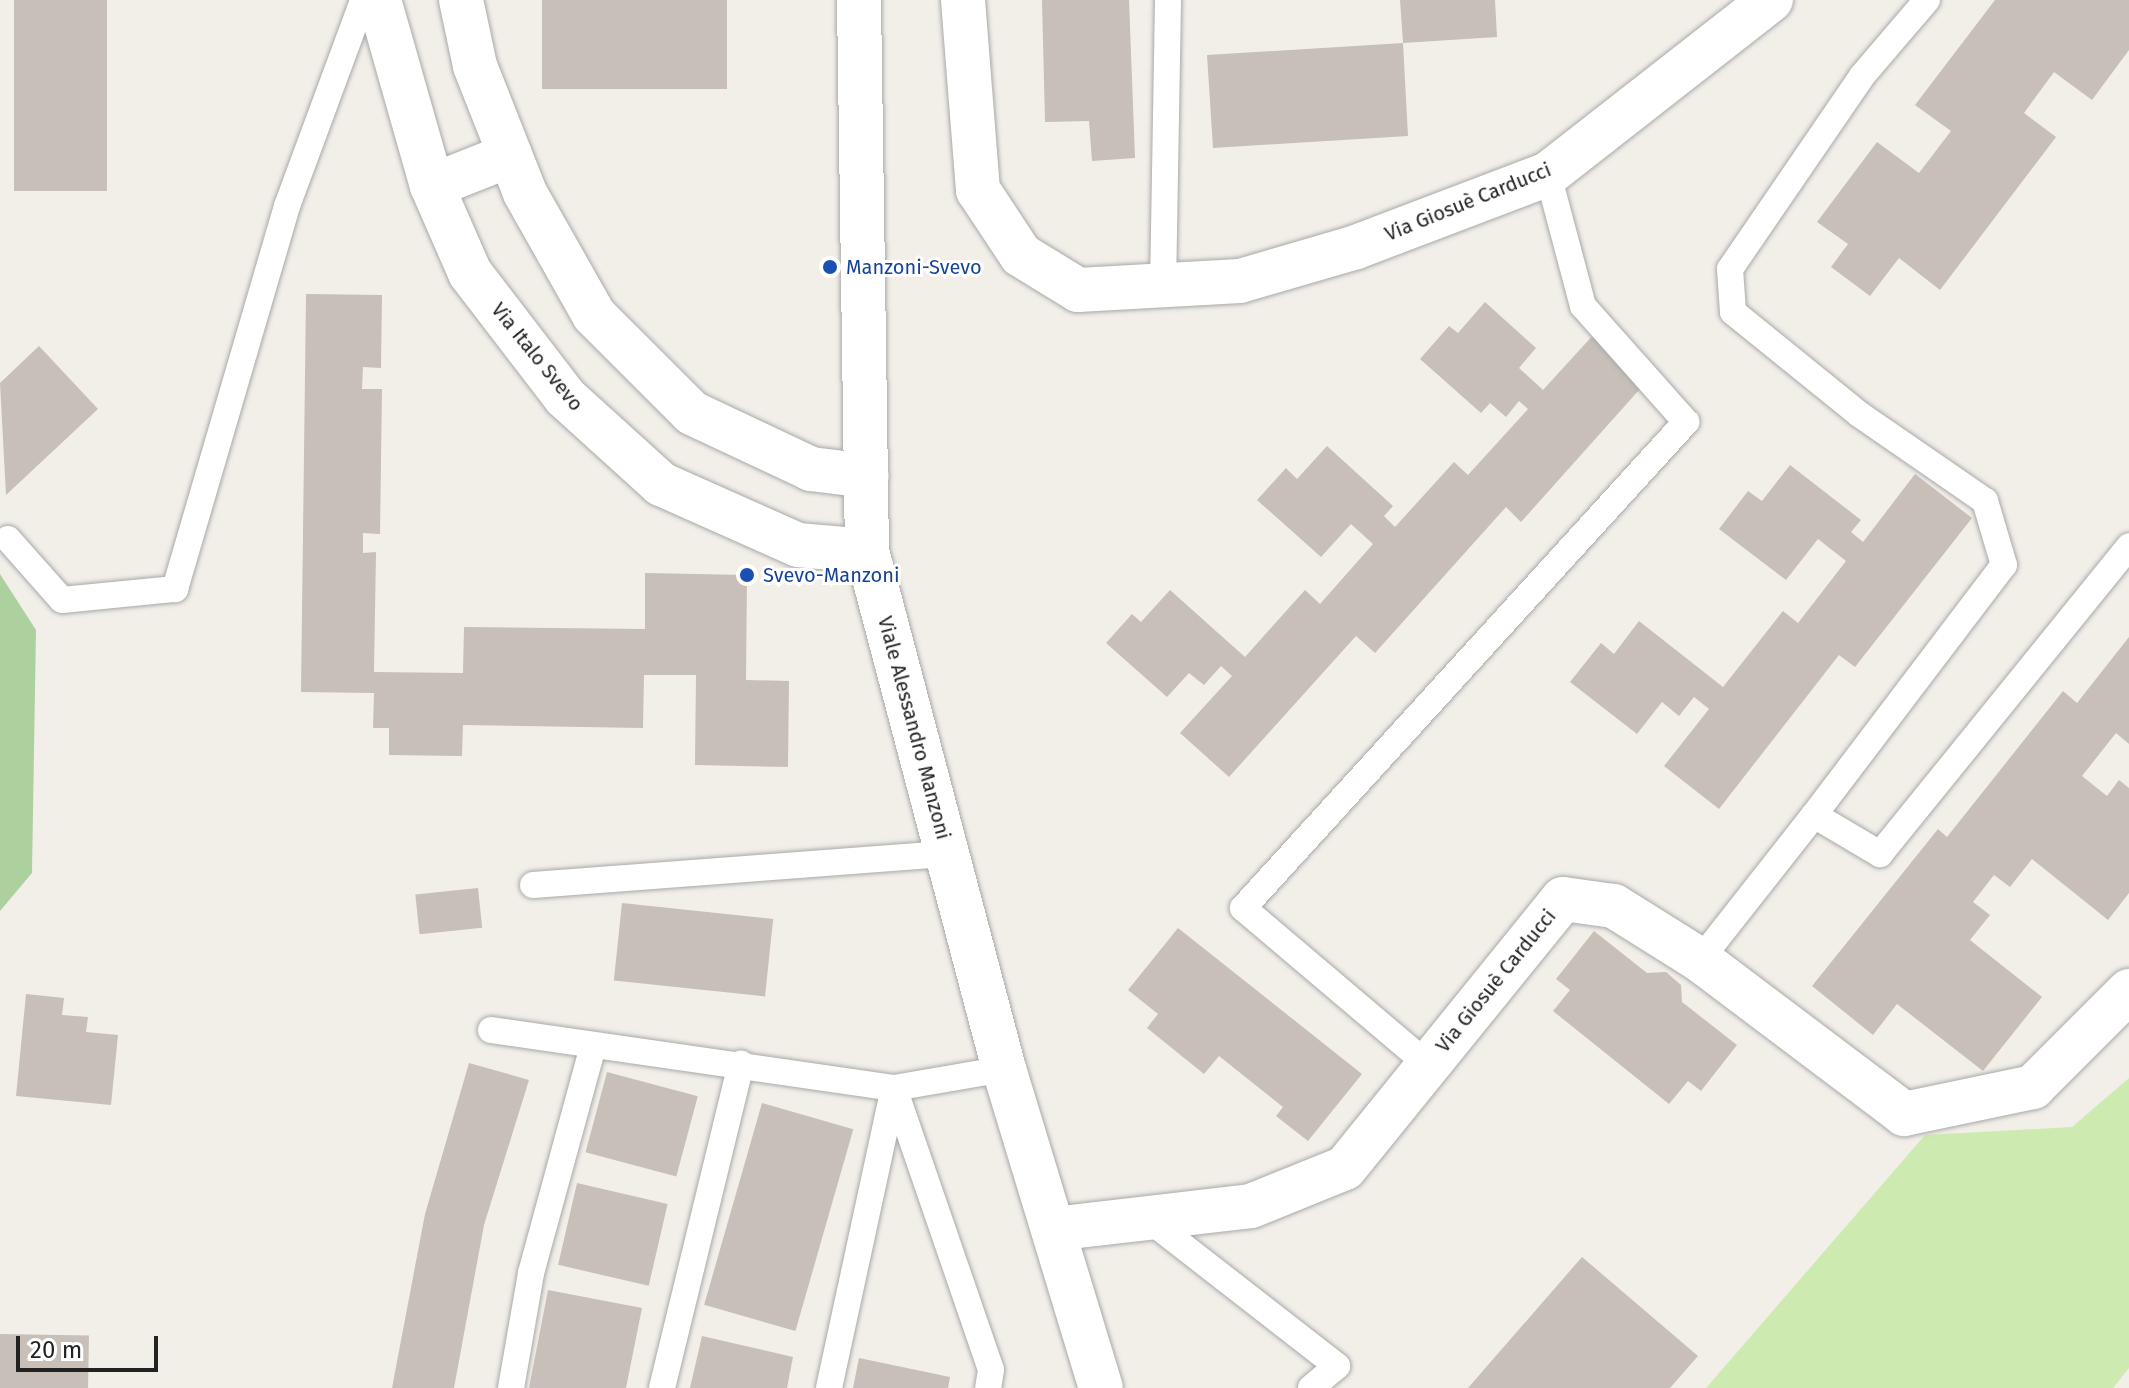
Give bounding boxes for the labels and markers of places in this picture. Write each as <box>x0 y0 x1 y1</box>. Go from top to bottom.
place label: Manzoni-Svevo <box>846 255 982 279</box>
marker: Manzoni-Svevo <box>821 258 839 276</box>
place label: Svevo-Manzoni <box>763 563 900 587</box>
marker: Svevo-Manzoni <box>738 566 756 584</box>

